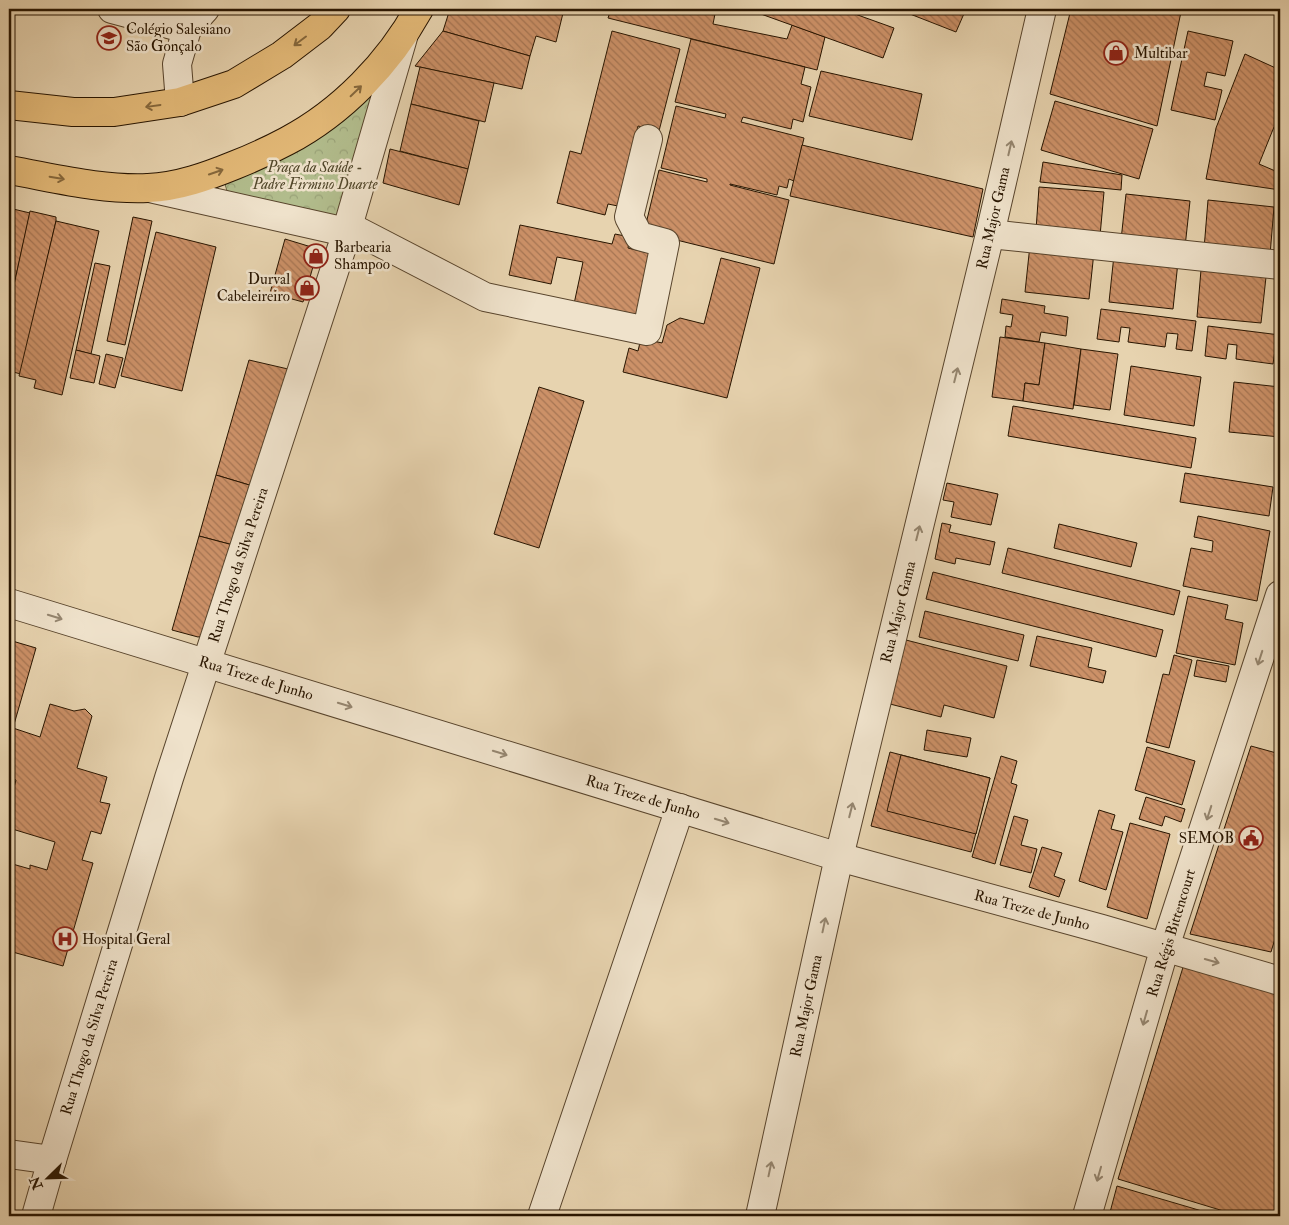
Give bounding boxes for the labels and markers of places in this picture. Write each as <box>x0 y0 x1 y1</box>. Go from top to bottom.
place label: Colégio Salesiano São Gonçalo <box>126 20 231 56</box>
school or university icon: Colégio Salesiano São Gonçalo <box>96 25 122 51</box>
shop icon: Multibar <box>1103 40 1129 66</box>
place label: Multibar <box>1134 44 1188 63</box>
place label: Barbearia Shampoo <box>334 238 392 275</box>
shop icon: Barbearia Shampoo <box>303 243 329 269</box>
place label: Durval Cabeleireiro <box>217 270 290 306</box>
shop icon: Durval Cabeleireiro <box>294 275 320 301</box>
public building icon: SEMOB <box>1238 825 1264 851</box>
place label: SEMOB <box>1179 829 1234 848</box>
hospital icon: Hospital Geral <box>52 926 78 952</box>
place label: Hospital Geral <box>82 930 171 950</box>

